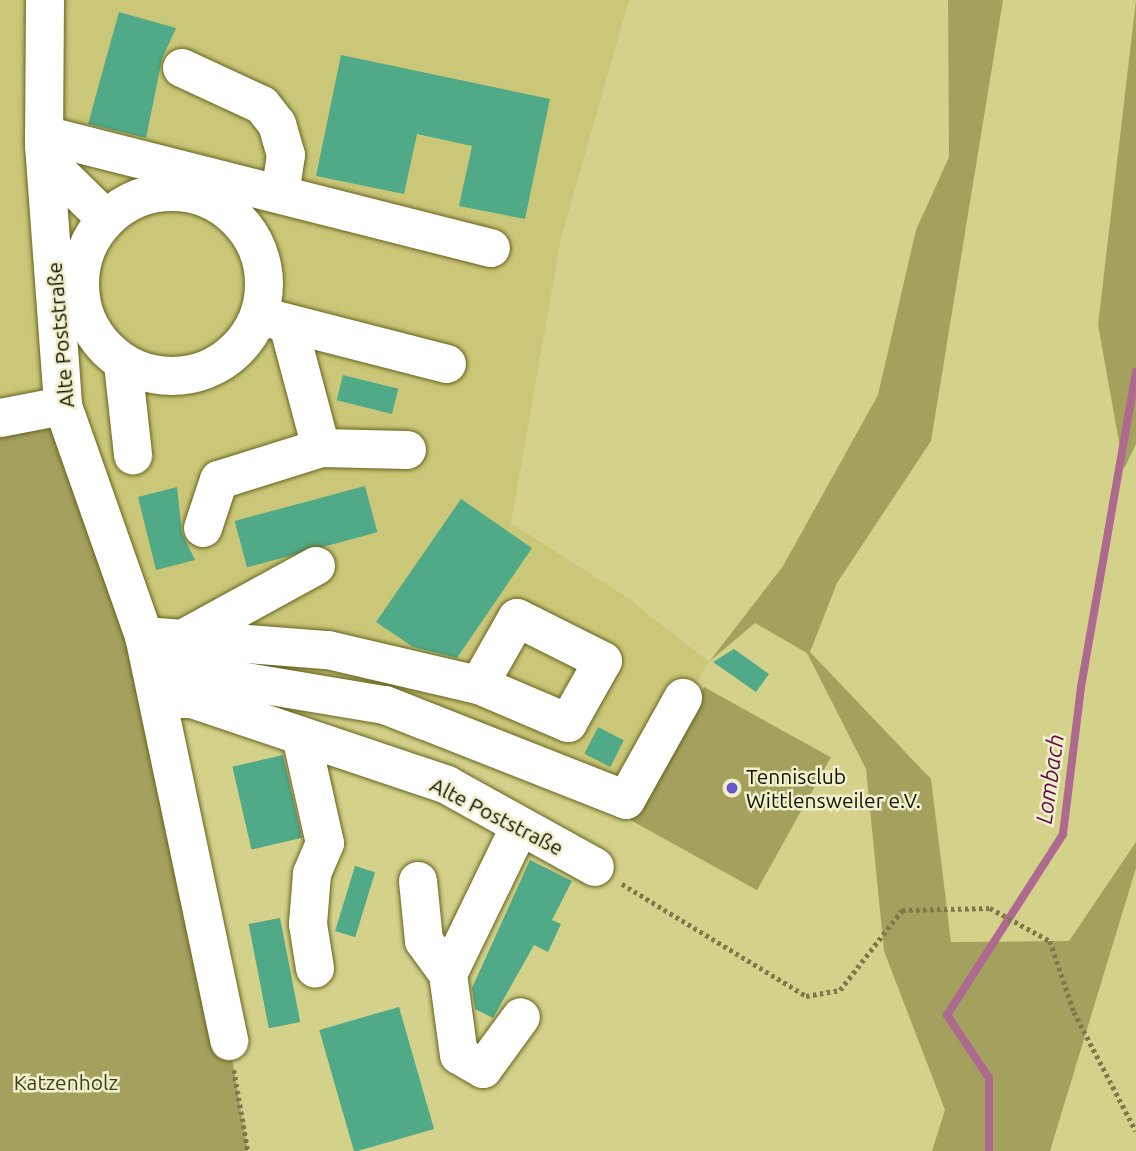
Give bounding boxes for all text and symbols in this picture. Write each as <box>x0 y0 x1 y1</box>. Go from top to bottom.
street label: Alte Poststraße <box>41 261 79 409</box>
water label: Lombach <box>1030 732 1070 826</box>
place label: Tennisclub Wittlensweiler e.V. <box>746 763 921 813</box>
street label: Alte Poststraße <box>426 772 568 860</box>
marker: Tennisclub Wittlensweiler e.V. <box>724 780 740 796</box>
park label: Katzenholz <box>14 1069 118 1095</box>

